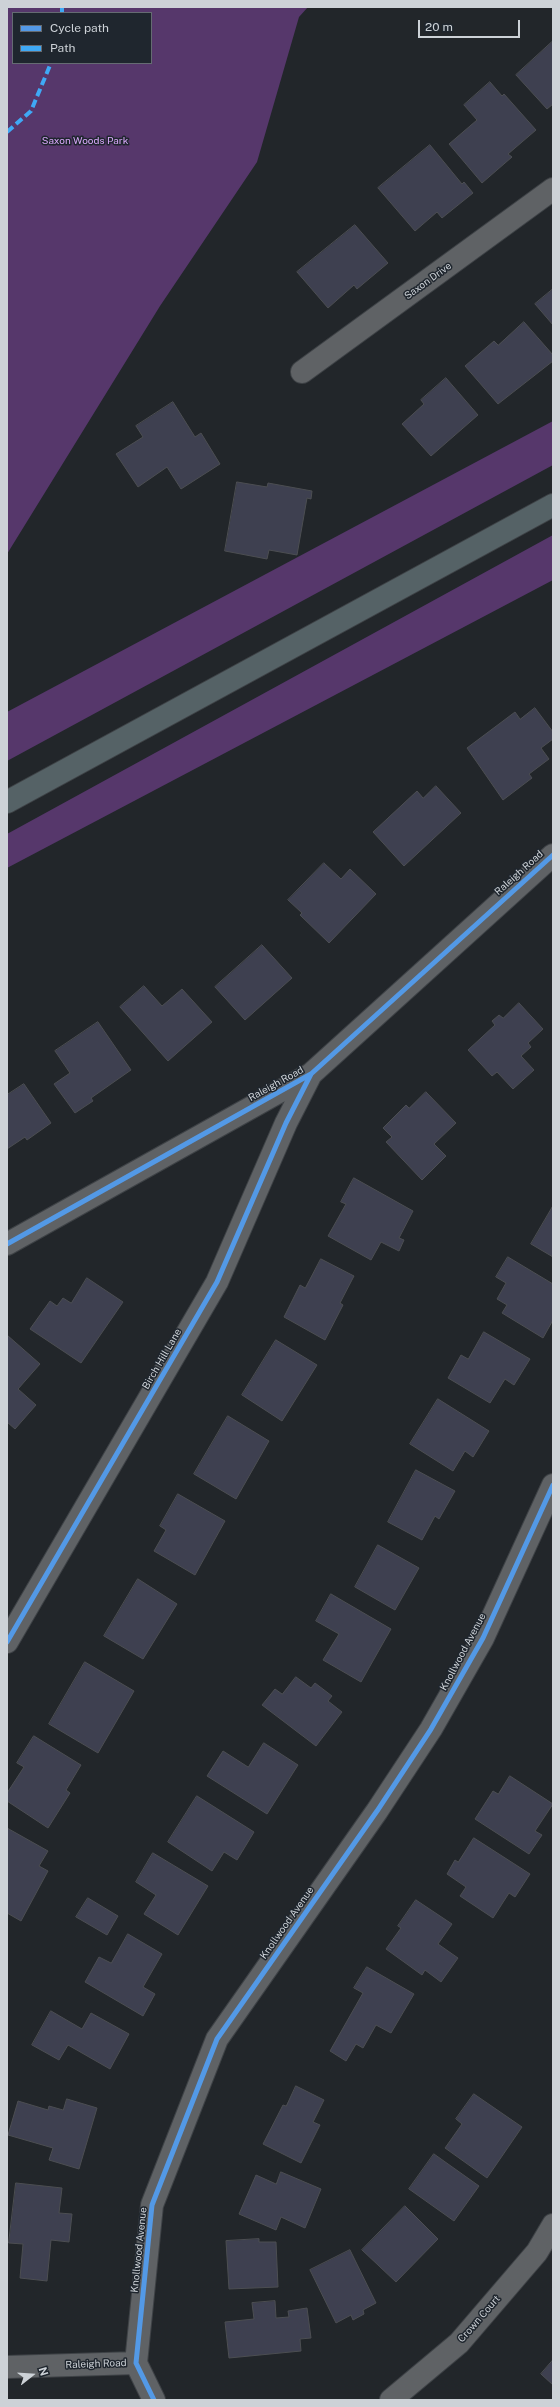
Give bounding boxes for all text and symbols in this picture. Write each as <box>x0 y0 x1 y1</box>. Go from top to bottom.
legend <box>12 12 152 64</box>
scale bar <box>420 12 522 38</box>
text: 20 m <box>425 20 453 34</box>
text: Cycle path <box>50 21 109 35</box>
text: Path <box>50 41 76 55</box>
park label: Saxon Woods Park <box>42 135 128 147</box>
street label: Saxon Drive <box>402 260 454 302</box>
street label: Raleigh Road <box>492 848 546 898</box>
street label: Raleigh Road <box>246 1064 306 1104</box>
street label: Birch Hill Lane <box>140 1327 184 1391</box>
street label: Knollwood Avenue <box>438 1611 488 1693</box>
street label: Knollwood Avenue <box>258 1884 316 1962</box>
street label: Knollwood Avenue <box>129 2207 149 2293</box>
street label: Crown Court <box>455 2293 503 2345</box>
north arrow <box>12 2355 52 2395</box>
street label: Raleigh Road <box>65 2357 127 2371</box>
text: N <box>36 2366 50 2377</box>

